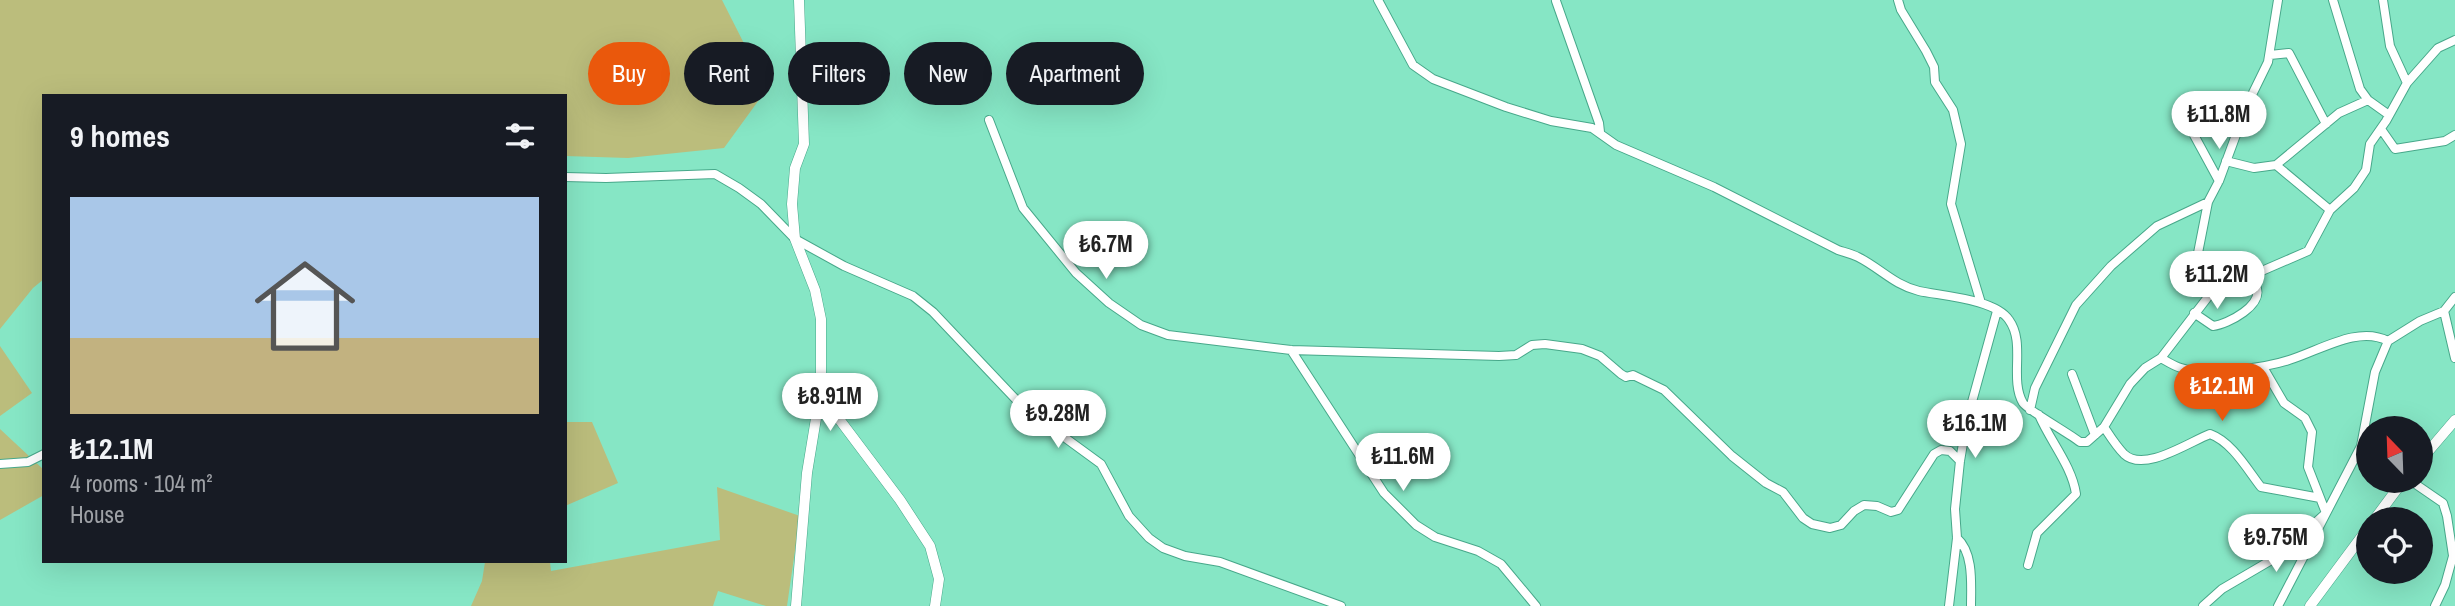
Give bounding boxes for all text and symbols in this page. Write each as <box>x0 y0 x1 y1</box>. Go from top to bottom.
chip: Buy <box>588 42 670 105</box>
chip: Rent <box>684 42 774 105</box>
chip: Filters <box>788 42 890 105</box>
chip: New <box>904 42 992 105</box>
chip: Apartment <box>1006 42 1144 105</box>
pin: ₺11.8M <box>2162 92 2276 151</box>
text: ₺11.8M <box>2188 98 2250 129</box>
text: 9 homes <box>70 116 170 156</box>
icon: filters <box>501 117 539 155</box>
pin: ₺6.7M <box>1057 222 1155 281</box>
text: ₺6.7M <box>1079 228 1133 259</box>
icon: home <box>242 243 368 369</box>
pin: ₺11.2M <box>2160 252 2274 311</box>
text: ₺11.2M <box>2186 258 2248 289</box>
pin: ₺12.1M <box>2165 364 2279 423</box>
text: ₺12.1M <box>2190 370 2254 401</box>
pin: ₺8.91M <box>773 374 887 433</box>
text: ₺8.91M <box>798 380 862 411</box>
pin: ₺9.28M <box>1001 391 1115 450</box>
text: ₺9.28M <box>1026 397 1090 428</box>
pin: ₺16.1M <box>1918 400 2032 460</box>
text: ₺16.1M <box>1943 407 2007 438</box>
north arrow <box>2356 416 2432 494</box>
map controls <box>2356 416 2433 584</box>
text: ₺12.1M <box>70 428 153 468</box>
pin: ₺11.6M <box>1346 434 1460 493</box>
text: ₺11.6M <box>1372 440 1434 471</box>
text: 4 rooms · 104 m² <box>70 468 213 499</box>
text: House <box>70 499 125 530</box>
button: locate <box>2356 507 2433 584</box>
pin: ₺9.75M <box>2219 514 2333 574</box>
text: ₺9.75M <box>2244 521 2308 552</box>

